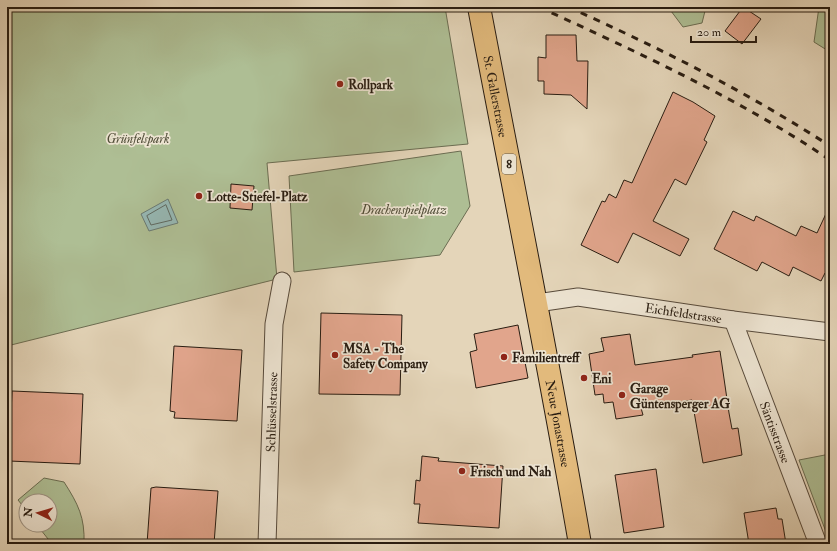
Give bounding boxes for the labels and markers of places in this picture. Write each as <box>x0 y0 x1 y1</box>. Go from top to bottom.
place label: Rollpark <box>348 77 394 94</box>
marker: Rollpark <box>335 79 345 89</box>
place label: Lotte-Stiefel-Platz <box>207 189 308 205</box>
marker: Lotte-Stiefel-Platz <box>194 191 204 201</box>
place label: MSA - The Safety Company <box>342 341 429 373</box>
marker: MSA - The Safety Company <box>330 350 340 360</box>
place label: Familientreff <box>512 350 582 366</box>
marker: Familientreff <box>499 352 509 362</box>
place label: Eni <box>592 371 612 387</box>
marker: Eni <box>579 373 589 383</box>
place label: Garage Güntensperger AG <box>630 381 730 413</box>
marker: Garage Güntensperger AG <box>617 390 627 400</box>
place label: Frisch und Nah <box>470 464 552 480</box>
marker: Frisch und Nah <box>457 466 467 476</box>

